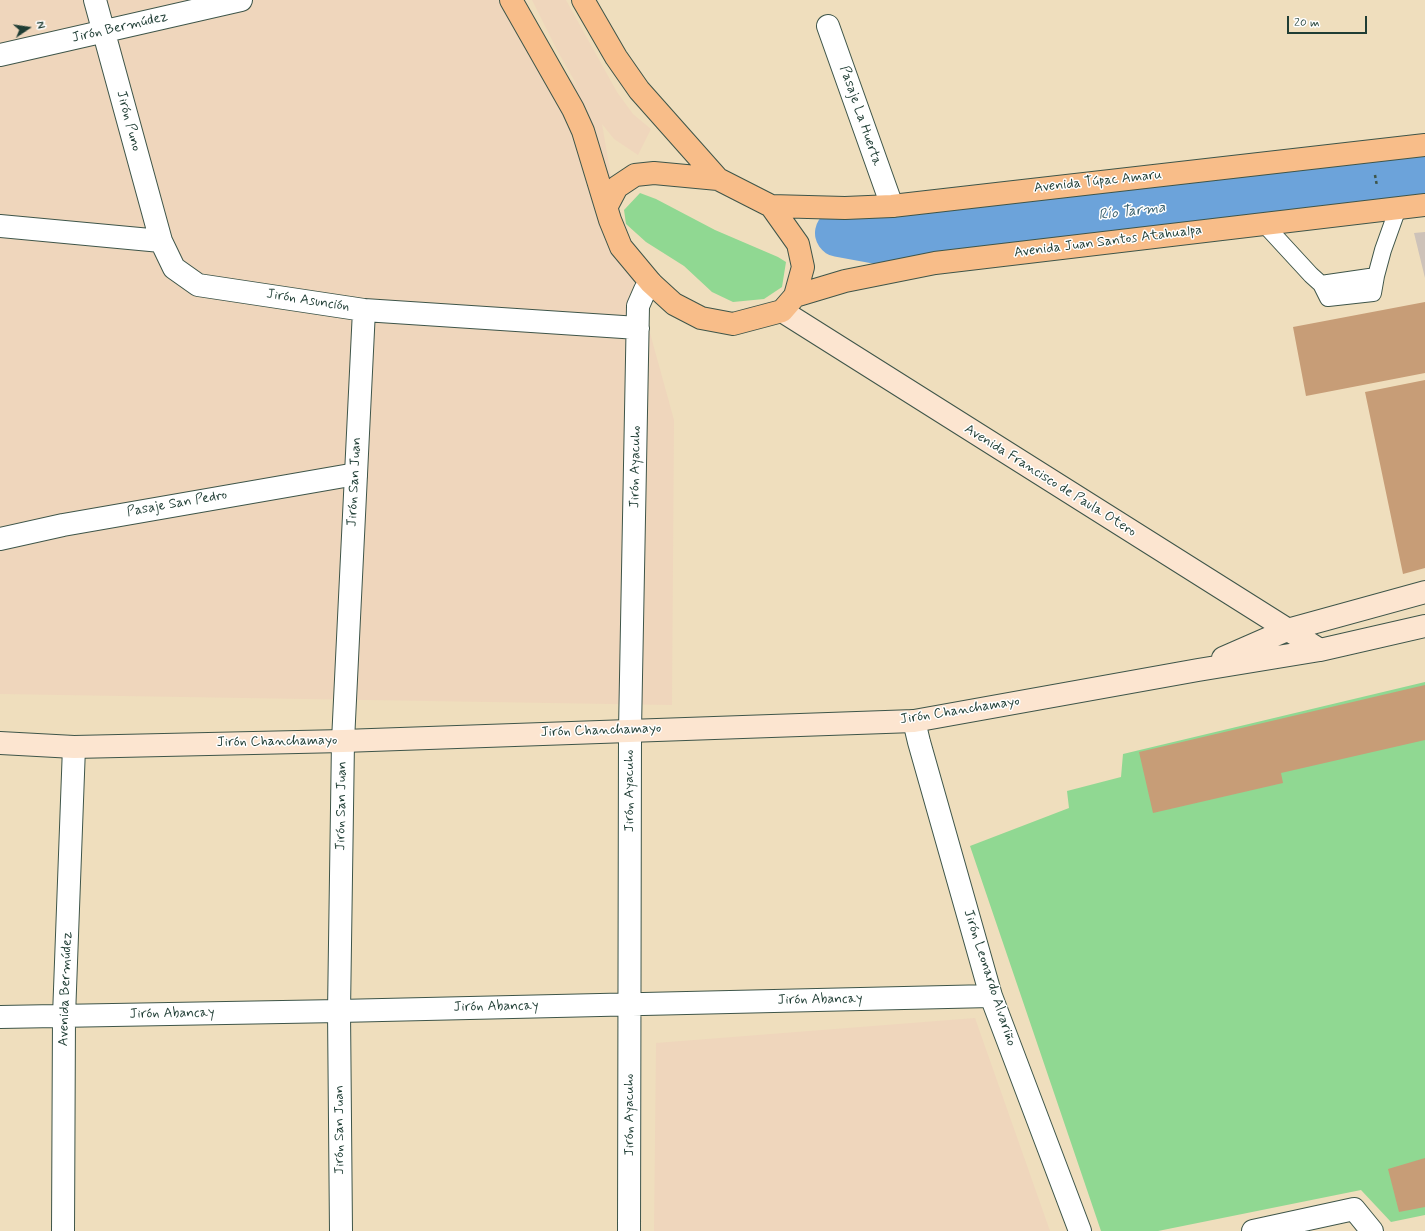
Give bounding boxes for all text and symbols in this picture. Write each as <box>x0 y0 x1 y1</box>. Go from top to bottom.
north arrow <box>8 8 48 48</box>
scale bar <box>1289 8 1369 34</box>
street label: Jirón Bermúdez <box>70 9 170 47</box>
text: 20 m <box>1294 15 1320 31</box>
text: N <box>32 20 47 30</box>
street label: Pasaje La Huerta <box>835 64 885 168</box>
street label: Jirón Puno <box>112 89 144 153</box>
street label: Avenida Túpac Amaru <box>1033 167 1163 197</box>
water label: Río Tarma <box>1097 199 1167 225</box>
street label: Avenida Juan Santos Atahualpa <box>1013 222 1203 262</box>
street label: Jirón Asunción <box>265 286 351 316</box>
street label: Avenida Francisco de Paula Otero <box>961 421 1139 541</box>
street label: Jirón Ayacuho <box>627 426 645 508</box>
street label: Jirón San Juan <box>344 437 366 527</box>
street label: Pasaje San Pedro <box>126 487 228 521</box>
street label: Jirón Chanchamayo <box>899 693 1021 729</box>
street label: Jirón Chanchamayo <box>540 720 662 742</box>
street label: Jirón Chanchamayo <box>216 733 338 751</box>
street label: Jirón Ayacuho <box>622 750 638 832</box>
street label: Jirón San Juan <box>333 761 351 851</box>
street label: Jirón Leonardo Alvariño <box>959 908 1019 1048</box>
street label: Avenida Bermúdez <box>56 931 76 1047</box>
street label: Jirón Abancay <box>777 991 863 1009</box>
street label: Jirón Abancay <box>453 998 539 1016</box>
street label: Jirón Abancay <box>129 1005 215 1023</box>
street label: Jirón Ayacuho <box>622 1074 638 1156</box>
street label: Jirón San Juan <box>332 1085 348 1175</box>

